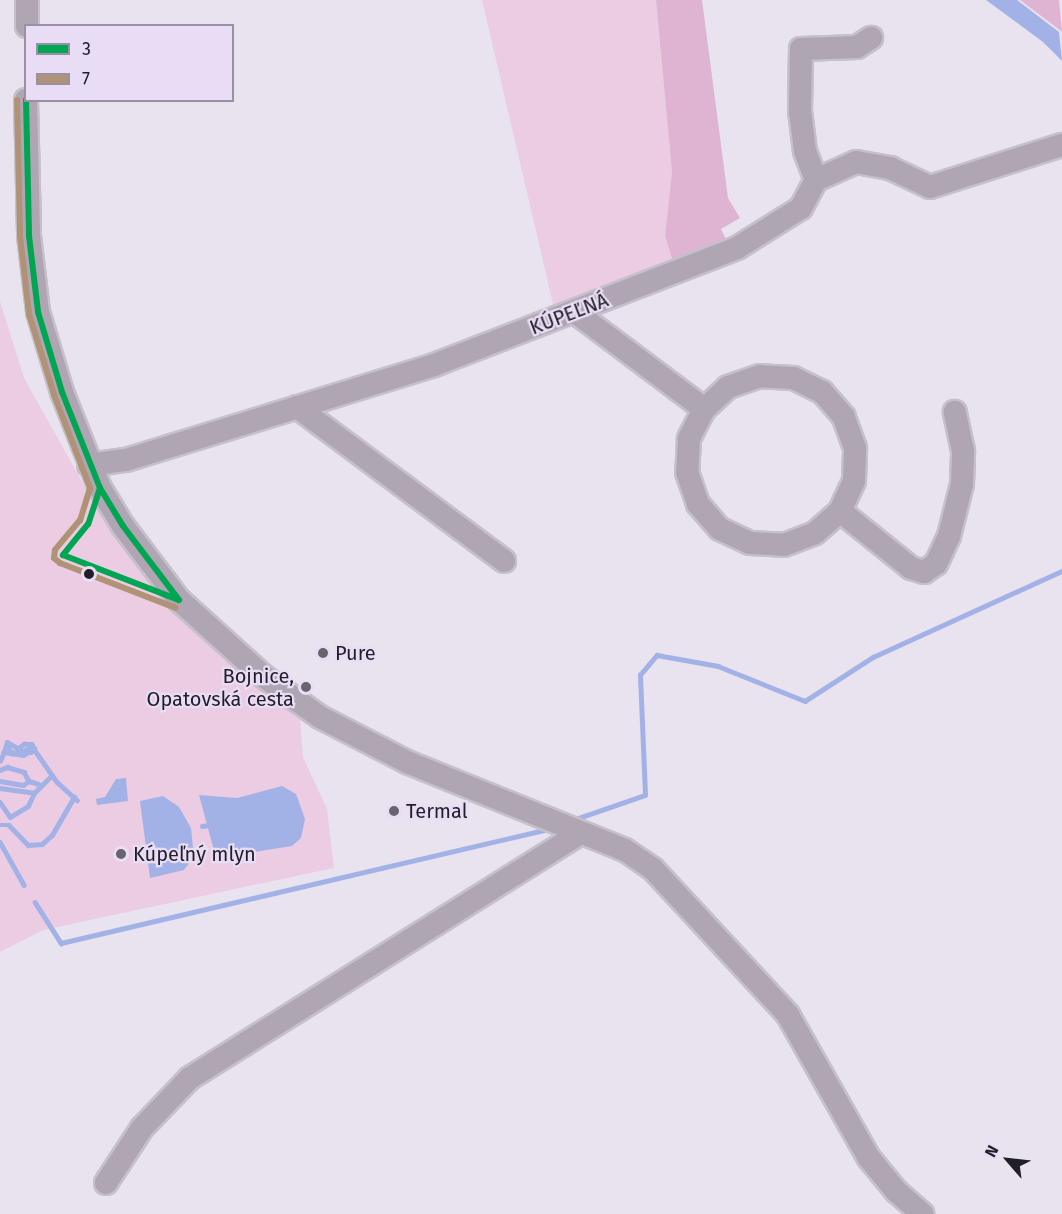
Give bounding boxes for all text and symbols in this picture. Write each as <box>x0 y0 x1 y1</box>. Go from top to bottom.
legend <box>24 24 234 102</box>
text: 3 <box>82 38 91 60</box>
text: 7 <box>82 68 90 90</box>
street label: KÚPEĽNÁ <box>526 288 612 340</box>
unlabelled marker <box>83 568 95 580</box>
place label: Pure <box>335 641 376 665</box>
marker: Pure <box>316 646 330 660</box>
place label: Bojnice, Opatovská cesta <box>147 664 294 711</box>
marker: Bojnice, Opatovská cesta <box>299 680 313 694</box>
place label: Termal <box>406 799 468 823</box>
marker: Termal <box>387 804 401 818</box>
place label: Kúpeľný mlyn <box>133 842 256 866</box>
marker: Kúpeľný mlyn <box>114 847 128 861</box>
north arrow <box>978 1130 1038 1190</box>
text: N <box>981 1142 1003 1160</box>

